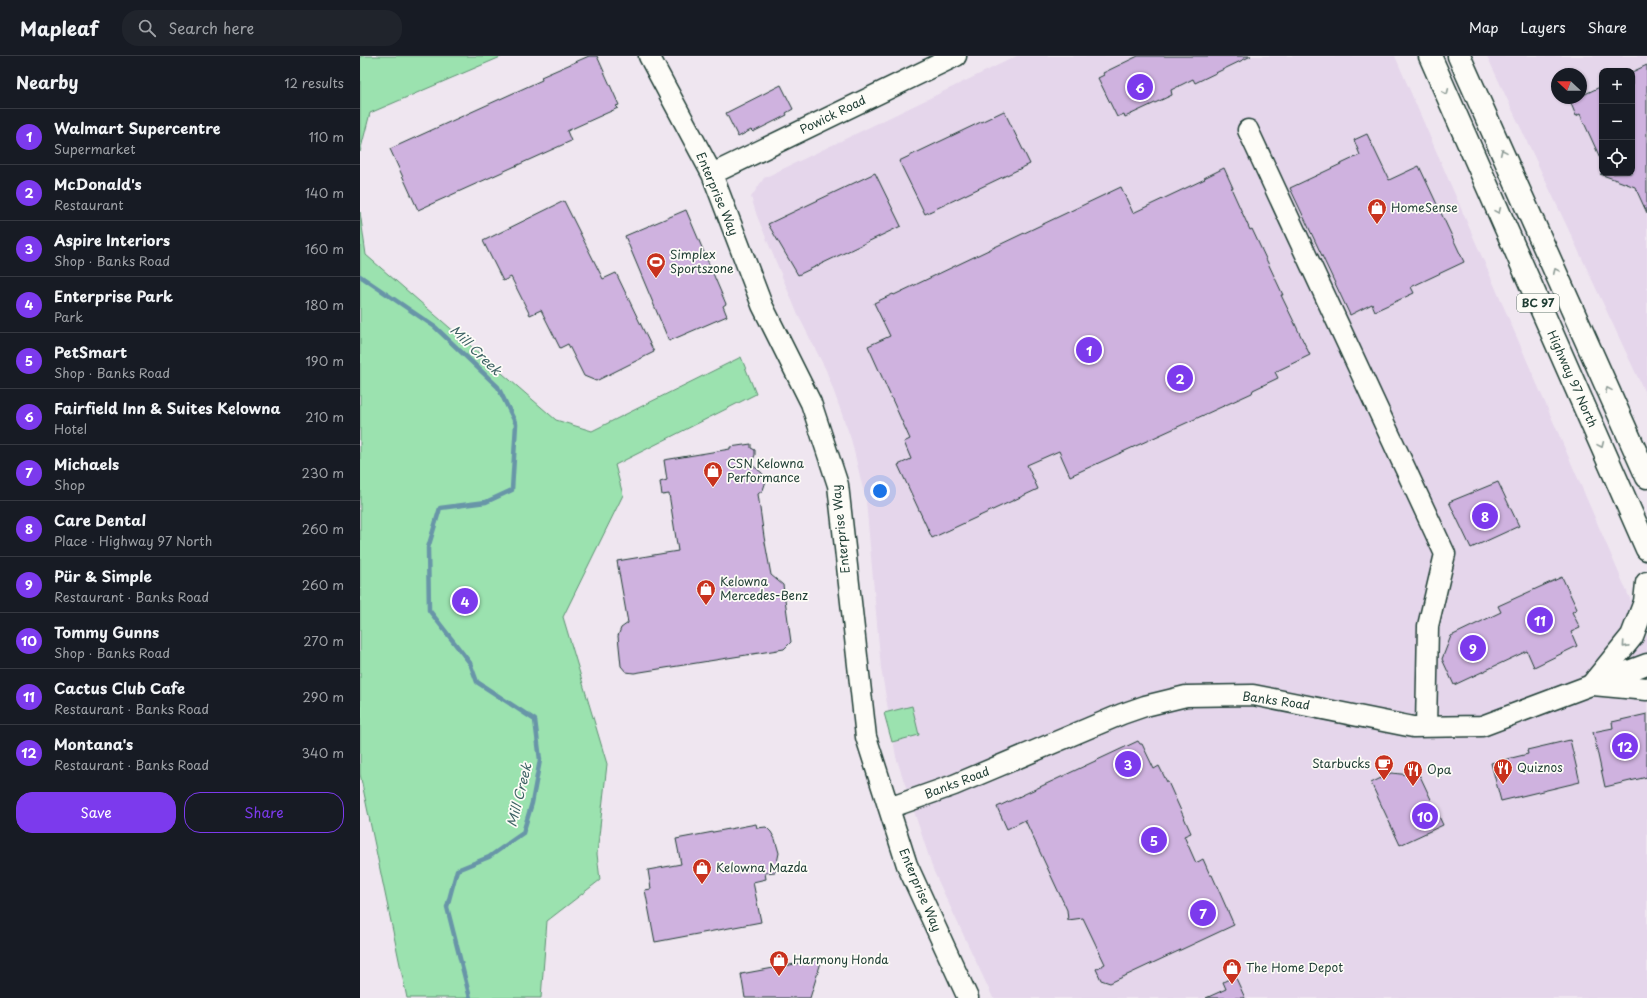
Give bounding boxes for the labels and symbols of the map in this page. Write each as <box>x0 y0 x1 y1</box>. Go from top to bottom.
north arrow <box>1551 68 1587 104</box>
pin: 6 <box>1127 72 1153 102</box>
one-way arrow <box>1441 88 1449 95</box>
street label: Powick Road <box>796 90 869 138</box>
street label: Enterprise Way <box>692 149 744 238</box>
one-way arrow <box>1499 149 1507 156</box>
shop icon: HomeSense <box>1366 197 1388 225</box>
place label: HomeSense <box>1391 198 1458 216</box>
one-way arrow <box>1493 206 1501 214</box>
place label: Simplex Sportszone <box>670 245 734 277</box>
sports icon: Simplex Sportszone <box>645 251 667 279</box>
one-way arrow <box>1552 268 1560 275</box>
road number: BC 97 <box>1517 294 1559 312</box>
water label: Mill Creek <box>446 320 507 380</box>
street label: Highway 97 North <box>1543 327 1602 430</box>
pin: 1 <box>1076 335 1102 365</box>
pin: 2 <box>1167 363 1193 393</box>
one-way arrow <box>1605 387 1613 394</box>
one-way arrow <box>1596 441 1604 448</box>
place label: CSN Kelowna Performance <box>727 454 804 486</box>
shop icon: CSN Kelowna Performance <box>702 460 724 488</box>
your location <box>870 481 890 501</box>
street label: Enterprise Way <box>826 484 854 574</box>
pin: 8 <box>1472 501 1498 531</box>
place label: Kelowna Mercedes-Benz <box>720 572 808 604</box>
shop icon: Kelowna Mercedes-Benz <box>695 578 717 606</box>
pin: 4 <box>452 586 478 616</box>
pin: 11 <box>1527 605 1553 635</box>
pin: 9 <box>1460 633 1486 663</box>
one-way arrow <box>1623 640 1630 647</box>
street label: Banks Road <box>1241 686 1311 714</box>
pin: 12 <box>1612 731 1638 761</box>
pin: 3 <box>1115 749 1141 779</box>
cafe icon: Starbucks <box>1373 753 1395 781</box>
place label: Starbucks <box>1312 754 1370 772</box>
restaurant icon: Quiznos <box>1492 757 1514 785</box>
place label: Quiznos <box>1517 758 1563 776</box>
restaurant icon: Opa <box>1402 759 1424 787</box>
water label: Mill Creek <box>501 760 536 829</box>
place label: Opa <box>1427 760 1452 778</box>
street label: Banks Road <box>922 761 992 803</box>
pin: 10 <box>1412 801 1438 831</box>
pin: 5 <box>1141 825 1167 855</box>
street label: Enterprise Way <box>895 845 947 934</box>
shop icon: Kelowna Mazda <box>691 857 713 885</box>
place label: Kelowna Mazda <box>716 858 808 876</box>
pin: 7 <box>1190 898 1216 928</box>
shop icon: Harmony Honda <box>768 949 790 977</box>
place label: Harmony Honda <box>793 950 889 968</box>
shop icon: The Home Depot <box>1221 957 1243 985</box>
place label: The Home Depot <box>1246 958 1343 976</box>

